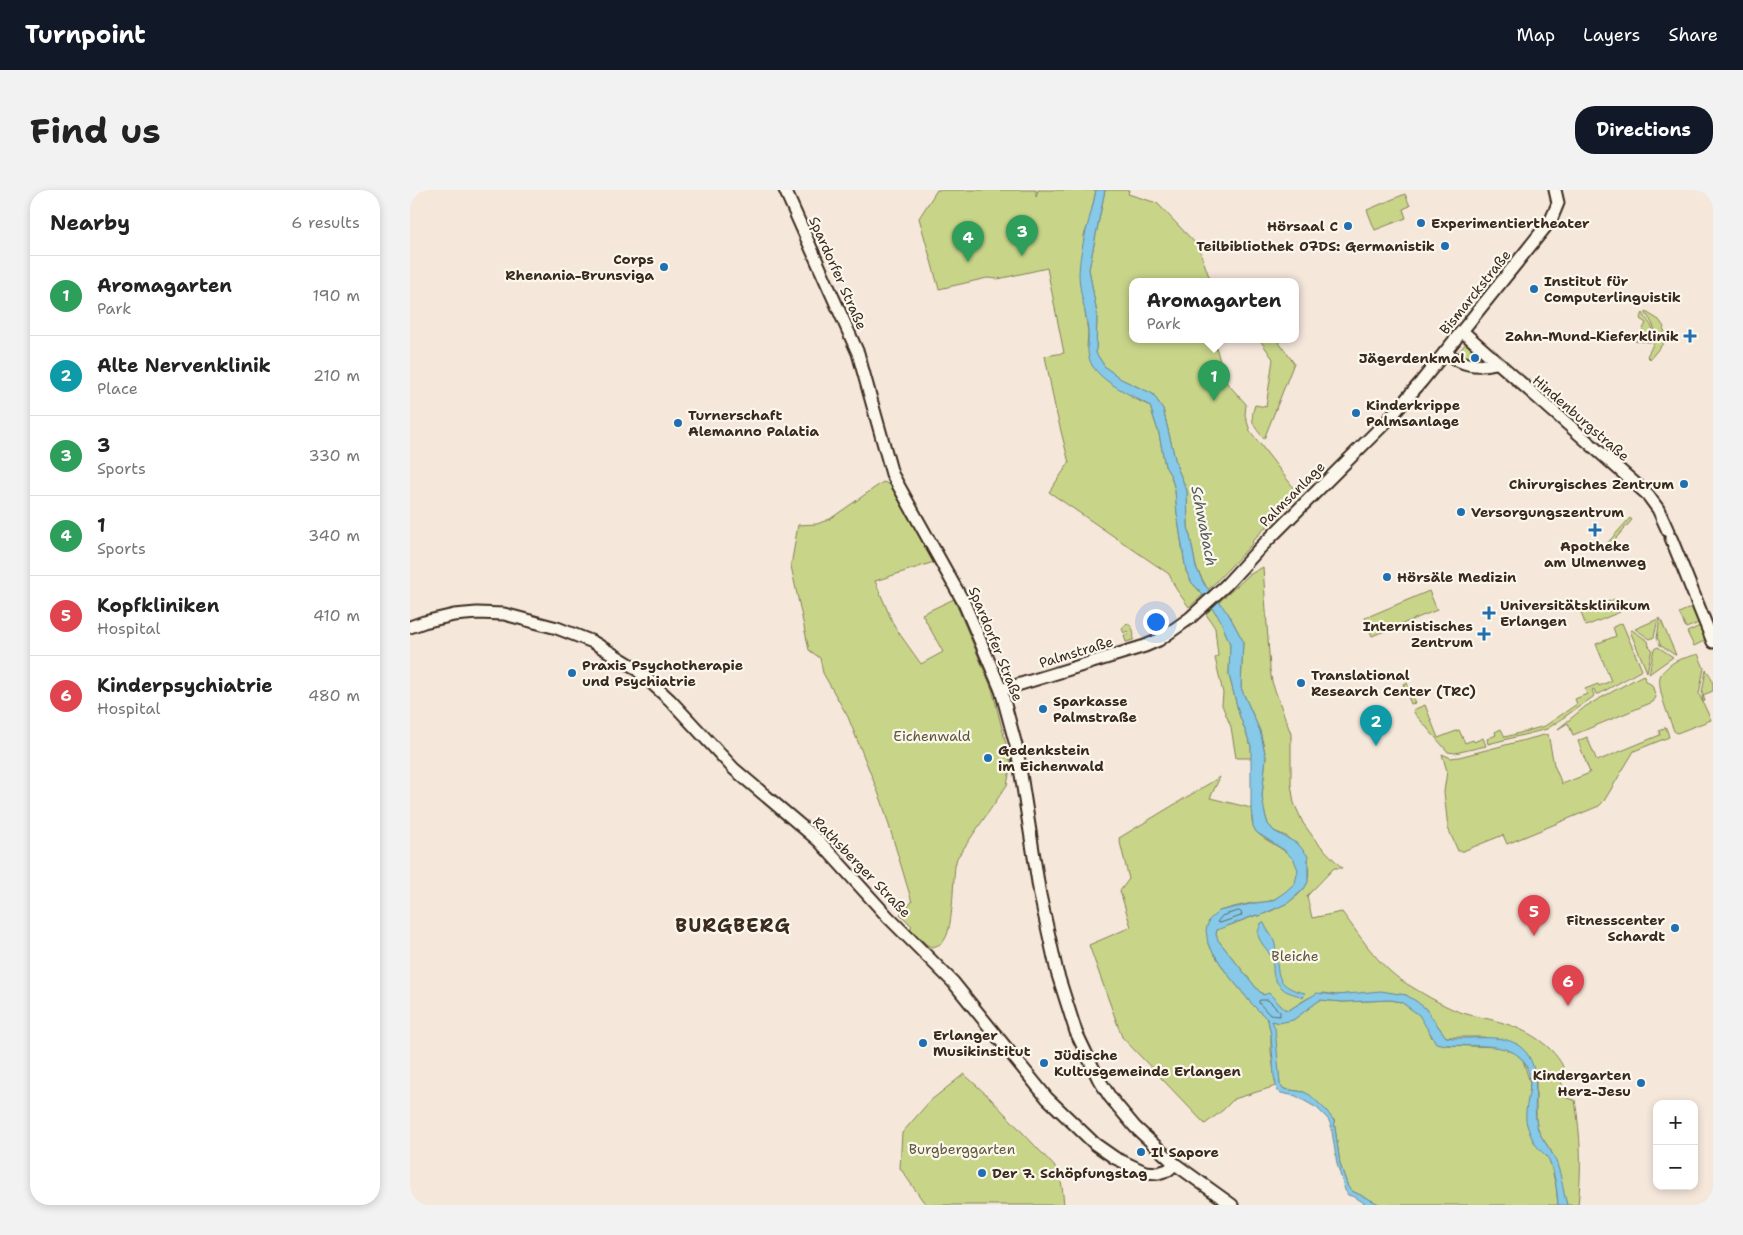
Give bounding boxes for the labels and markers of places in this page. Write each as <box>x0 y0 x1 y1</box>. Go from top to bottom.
place label: Experimentiertheater <box>1431 214 1590 232</box>
pin: 3 <box>1006 215 1038 256</box>
place label: Hörsaal C <box>1267 217 1338 235</box>
marker: Experimentiertheater <box>1415 217 1427 229</box>
marker: Hörsaal C <box>1342 220 1354 232</box>
pin: 4 <box>952 221 984 262</box>
place label: Teilbibliothek 07DS: Germanistik <box>1196 237 1435 255</box>
marker: Teilbibliothek 07DS: Germanistik <box>1439 240 1451 252</box>
place label: Corps Rhenania-Brunsviga <box>505 250 654 284</box>
marker: Corps Rhenania-Brunsviga <box>658 261 670 273</box>
place label: Institut für Computerlinguistik <box>1544 272 1681 306</box>
marker: Institut für Computerlinguistik <box>1528 283 1540 295</box>
place label: Zahn-Mund-Kieferklinik <box>1505 327 1679 345</box>
marker: Zahn-Mund-Kieferklinik <box>1683 329 1697 343</box>
place label: Jägerdenkmal <box>1359 349 1465 367</box>
marker: Jägerdenkmal <box>1469 352 1481 364</box>
pin: 1 <box>1198 360 1230 401</box>
place label: Kinderkrippe Palmsanlage <box>1366 396 1460 430</box>
place label: Turnerschaft Alemanno Palatia <box>688 406 820 440</box>
marker: Kinderkrippe Palmsanlage <box>1350 407 1362 419</box>
marker: Turnerschaft Alemanno Palatia <box>672 417 684 429</box>
place label: Chirurgisches Zentrum <box>1509 475 1674 493</box>
marker: Chirurgisches Zentrum <box>1678 478 1690 490</box>
place label: Versorgungszentrum <box>1471 503 1624 521</box>
marker: Versorgungszentrum <box>1455 506 1467 518</box>
marker: Apotheke am Ulmenweg <box>1589 524 1601 536</box>
place label: Apotheke am Ulmenweg <box>1544 537 1646 571</box>
place label: Hörsäle Medizin <box>1397 568 1516 586</box>
marker: Hörsäle Medizin <box>1381 571 1393 583</box>
place label: Universitätsklinikum Erlangen <box>1500 596 1650 630</box>
marker: Universitätsklinikum Erlangen <box>1482 606 1496 620</box>
place label: Internistisches Zentrum <box>1363 617 1473 651</box>
marker: Internistisches Zentrum <box>1477 627 1491 641</box>
place label: Praxis Psychotherapie und Psychiatrie <box>582 656 743 690</box>
place label: Translational Research Center (TRC) <box>1311 666 1476 700</box>
marker: Praxis Psychotherapie und Psychiatrie <box>566 667 578 679</box>
marker: Translational Research Center (TRC) <box>1295 677 1307 689</box>
place label: Sparkasse Palmstraße <box>1053 692 1137 726</box>
marker: Sparkasse Palmstraße <box>1037 703 1049 715</box>
pin: 2 <box>1360 705 1392 746</box>
place label: Gedenkstein im Eichenwald <box>998 741 1104 775</box>
marker: Gedenkstein im Eichenwald <box>982 752 994 764</box>
pin: 5 <box>1518 895 1550 936</box>
place label: Fitnesscenter Schardt <box>1566 911 1665 945</box>
marker: Fitnesscenter Schardt <box>1669 922 1681 934</box>
pin: 6 <box>1552 965 1584 1006</box>
place label: Erlanger Musikinstitut <box>933 1026 1031 1060</box>
marker: Erlanger Musikinstitut <box>917 1037 929 1049</box>
place label: Jüdische Kultusgemeinde Erlangen <box>1054 1046 1241 1080</box>
marker: Jüdische Kultusgemeinde Erlangen <box>1038 1057 1050 1069</box>
place label: Kindergarten Herz-Jesu <box>1533 1066 1631 1100</box>
marker: Kindergarten Herz-Jesu <box>1635 1077 1647 1089</box>
place label: Il Sapore <box>1151 1143 1219 1161</box>
marker: Il Sapore <box>1135 1146 1147 1158</box>
place label: Der 7. Schöpfungstag <box>992 1164 1147 1182</box>
marker: Der 7. Schöpfungstag <box>976 1167 988 1179</box>

